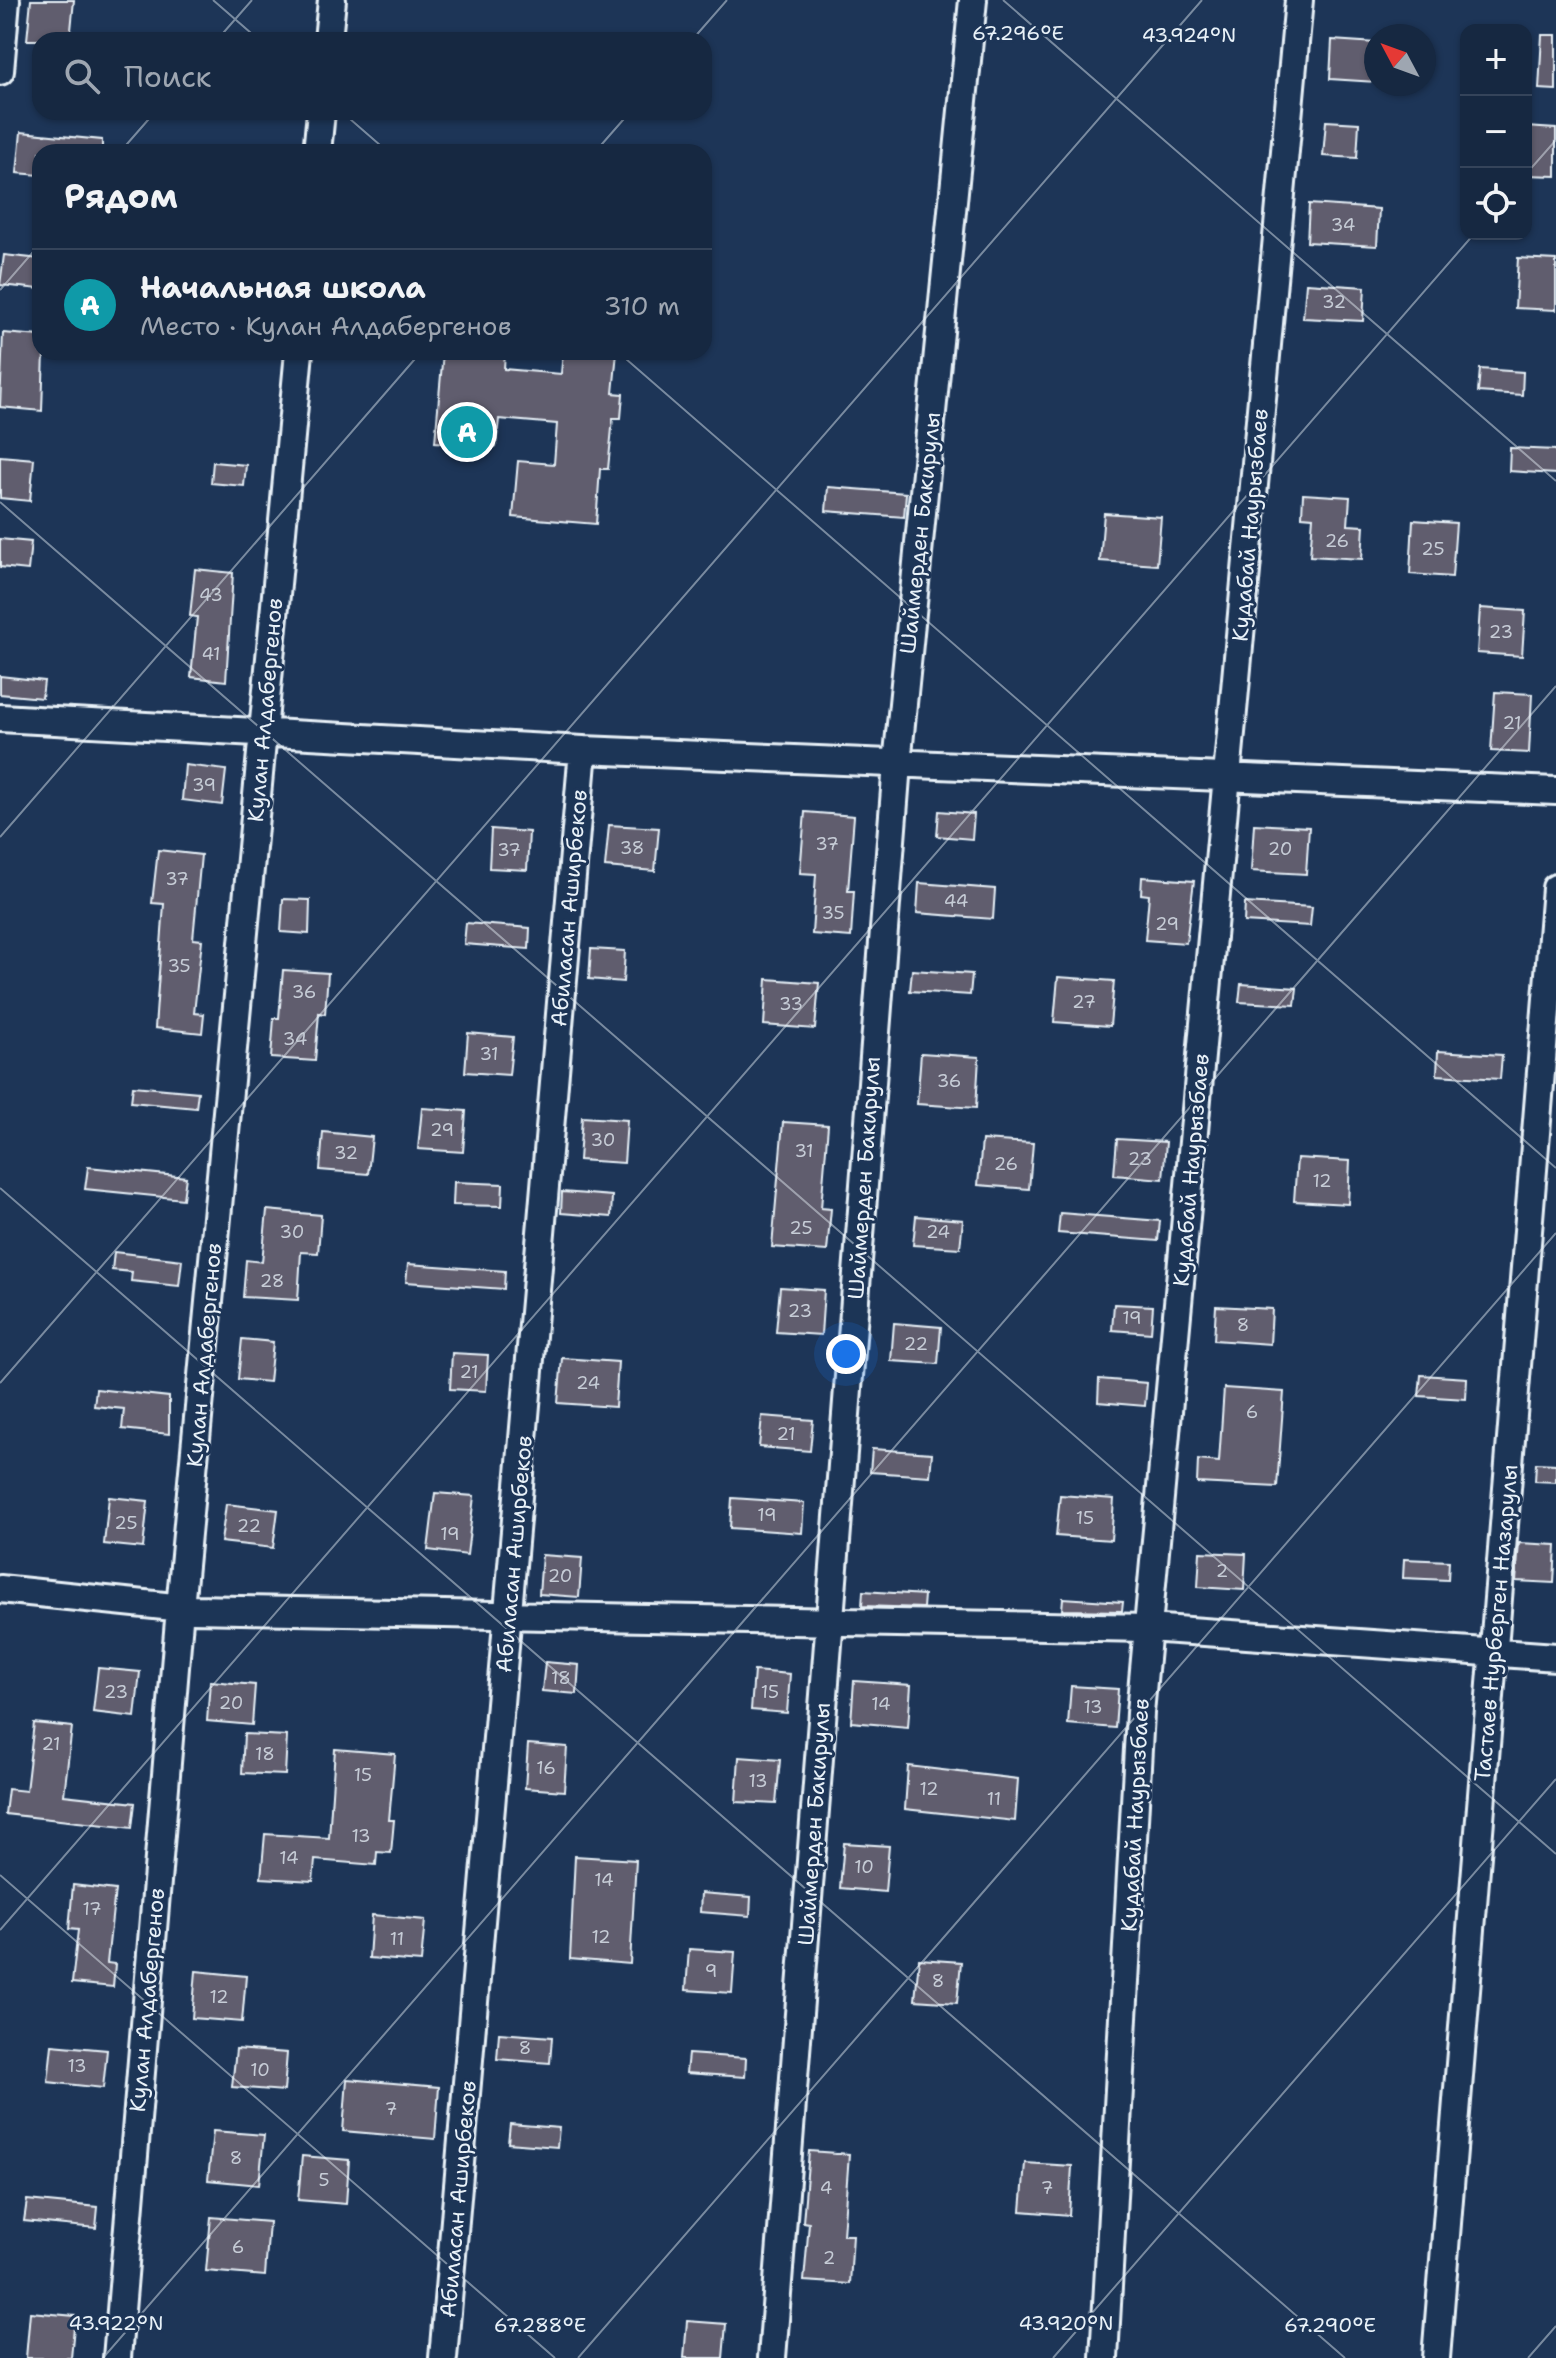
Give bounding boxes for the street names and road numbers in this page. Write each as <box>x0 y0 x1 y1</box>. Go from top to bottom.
street label: Кудабай Наурызбаев <box>1225 407 1275 643</box>
street label: Шаймерден Бакирулы <box>893 410 947 656</box>
street label: Кулан Алдабергенов <box>241 597 289 823</box>
street label: Абиласан Аширбеков <box>544 788 594 1028</box>
street label: Кудабай Наурызбаев <box>1166 1052 1216 1288</box>
street label: Шаймерден Бакирулы <box>841 1056 887 1300</box>
street label: Кулан Алдабергенов <box>180 1242 228 1468</box>
street label: Абиласан Аширбеков <box>489 1434 539 1674</box>
street label: Тастаев Нурберген Назарулы <box>1468 1463 1524 1783</box>
street label: Кудабай Наурызбаев <box>1114 1697 1156 1933</box>
street label: Шаймерден Бакирулы <box>791 1702 837 1946</box>
street label: Кулан Алдабергенов <box>123 1887 171 2113</box>
street label: Абиласан Аширбеков <box>433 2079 483 2319</box>

